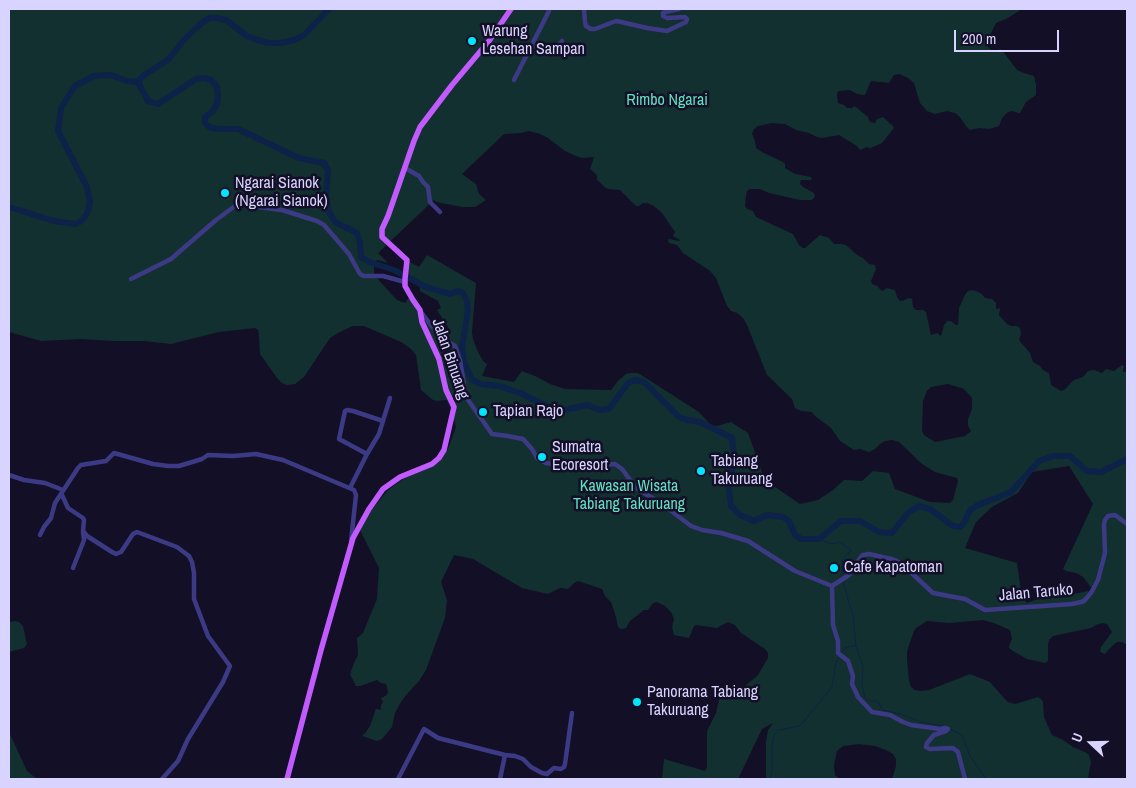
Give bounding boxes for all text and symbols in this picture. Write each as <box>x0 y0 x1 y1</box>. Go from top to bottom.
scale bar <box>956 20 1061 52</box>
place label: Warung Lesehan Sampan <box>482 22 585 60</box>
text: 200 m <box>962 28 996 49</box>
marker: Warung Lesehan Sampan <box>466 35 478 47</box>
park label: Rimbo Ngarai <box>626 91 708 111</box>
place label: Ngarai Sianok (Ngarai Sianok) <box>235 174 328 212</box>
marker: Ngarai Sianok (Ngarai Sianok) <box>219 187 231 199</box>
street label: Jalan Binuang <box>427 316 473 402</box>
place label: Tapian Rajo <box>493 402 563 422</box>
marker: Tapian Rajo <box>477 406 489 418</box>
place label: Sumatra Ecoresort <box>552 438 608 476</box>
marker: Sumatra Ecoresort <box>536 451 548 463</box>
place label: Tabiang Takuruang <box>711 452 773 490</box>
marker: Tabiang Takuruang <box>695 465 707 477</box>
park label: Kawasan Wisata Tabiang Takuruang <box>573 477 685 515</box>
place label: Cafe Kapatoman <box>844 558 942 578</box>
marker: Cafe Kapatoman <box>828 562 840 574</box>
street label: Jalan Taruko <box>998 580 1074 606</box>
place label: Panorama Tabiang Takuruang <box>647 683 758 721</box>
marker: Panorama Tabiang Takuruang <box>631 696 643 708</box>
north arrow <box>1066 718 1116 768</box>
text: U <box>1067 731 1087 745</box>

